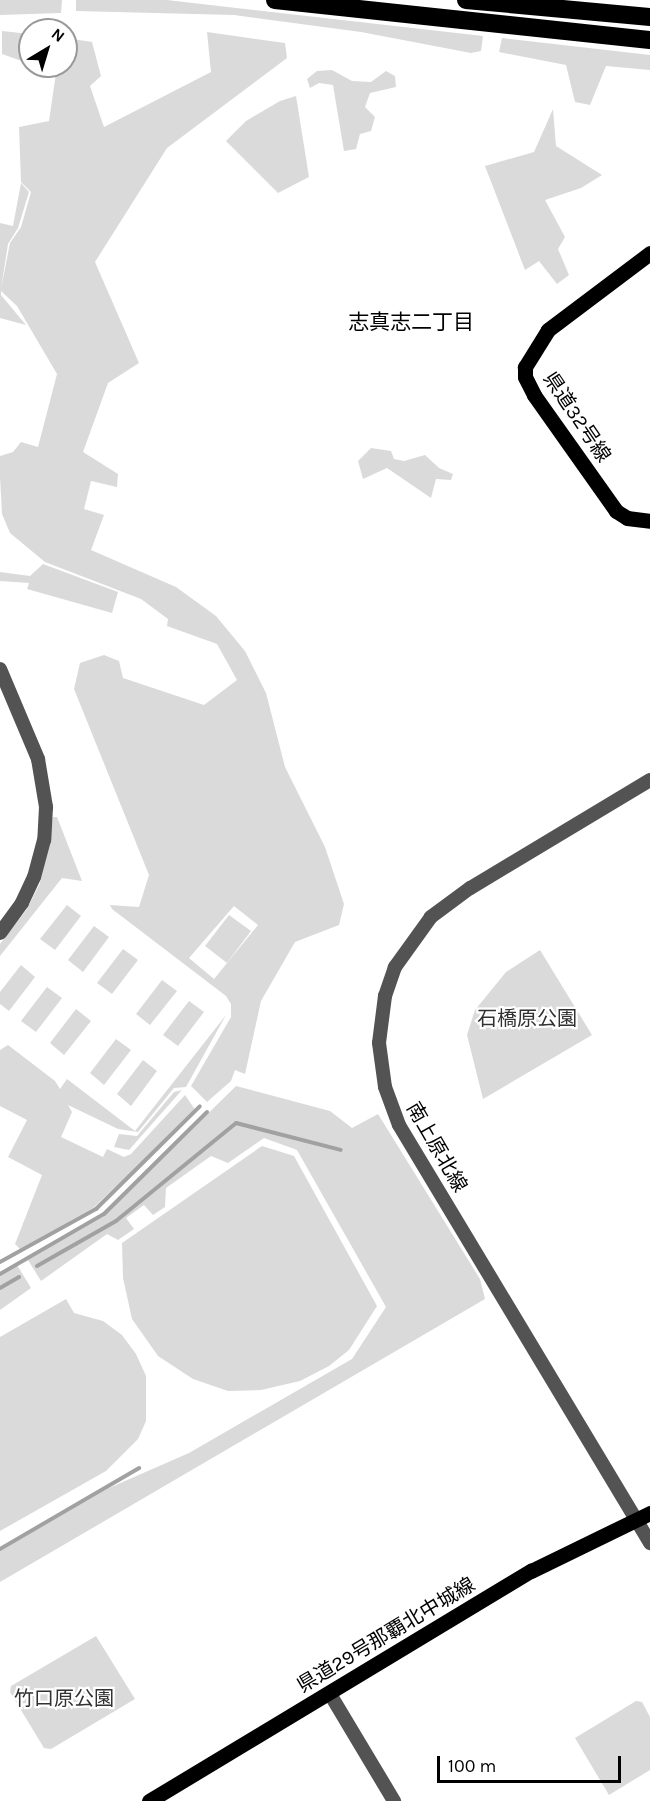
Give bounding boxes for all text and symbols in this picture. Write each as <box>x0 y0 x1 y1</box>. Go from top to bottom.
north arrow <box>18 18 78 78</box>
text: N <box>48 24 69 46</box>
district label: 志真志二丁目 <box>348 309 474 335</box>
street label: 県道32号線 <box>538 367 616 467</box>
park label: 石橋原公園 <box>477 1006 577 1030</box>
street label: 南上原北線 <box>402 1098 472 1196</box>
street label: 県道29号那覇北中城線 <box>293 1572 479 1698</box>
park label: 竹口原公園 <box>14 1686 114 1710</box>
scale bar <box>440 1744 624 1782</box>
text: 100 m <box>448 1755 496 1777</box>

